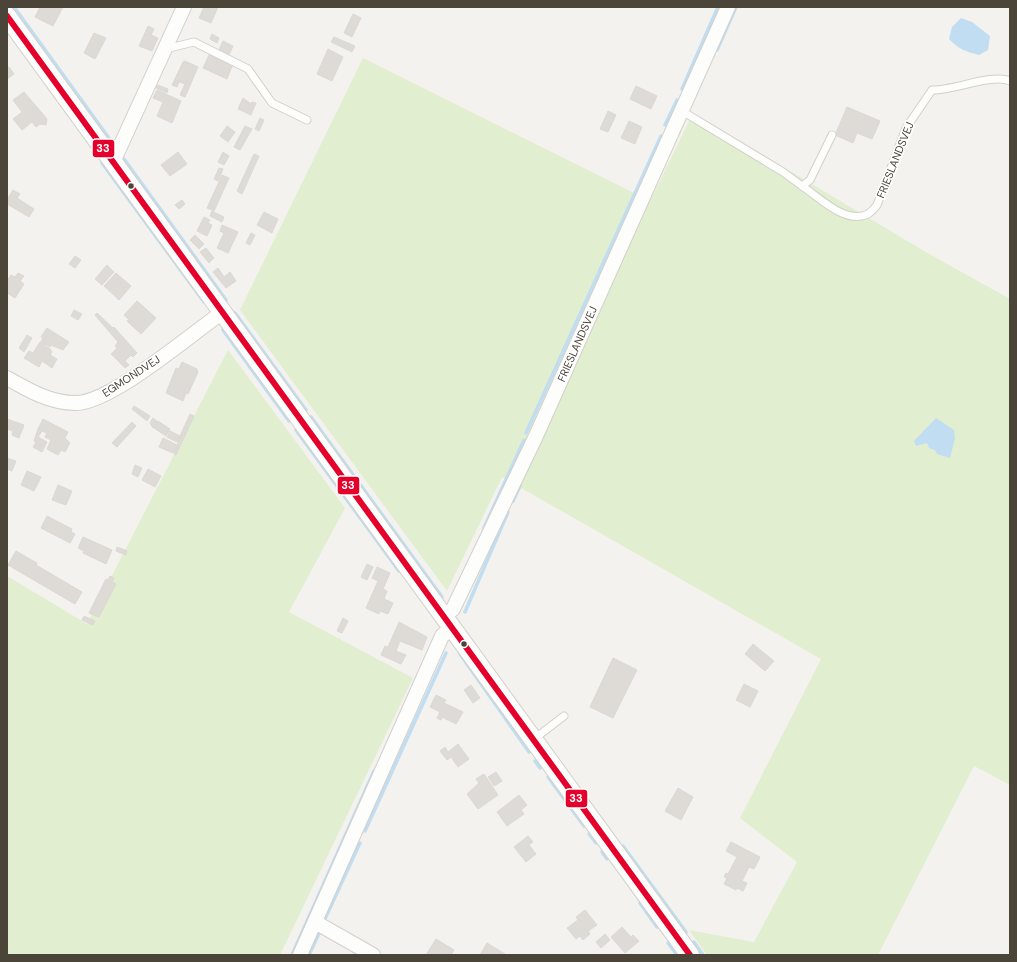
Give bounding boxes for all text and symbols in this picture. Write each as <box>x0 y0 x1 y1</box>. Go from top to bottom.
street label: FRIESLANDSVEJ <box>873 120 917 200</box>
line badge: 33 <box>92 139 115 158</box>
text: 33 <box>96 141 110 155</box>
unlabelled marker <box>126 181 136 191</box>
street label: FRIESLANDSVEJ <box>554 304 600 384</box>
street label: EGMONDVEJ <box>99 352 163 400</box>
line badge: 33 <box>337 476 360 495</box>
text: 33 <box>341 478 355 492</box>
unlabelled marker <box>459 639 469 649</box>
line badge: 33 <box>565 789 588 808</box>
text: 33 <box>569 791 583 805</box>

